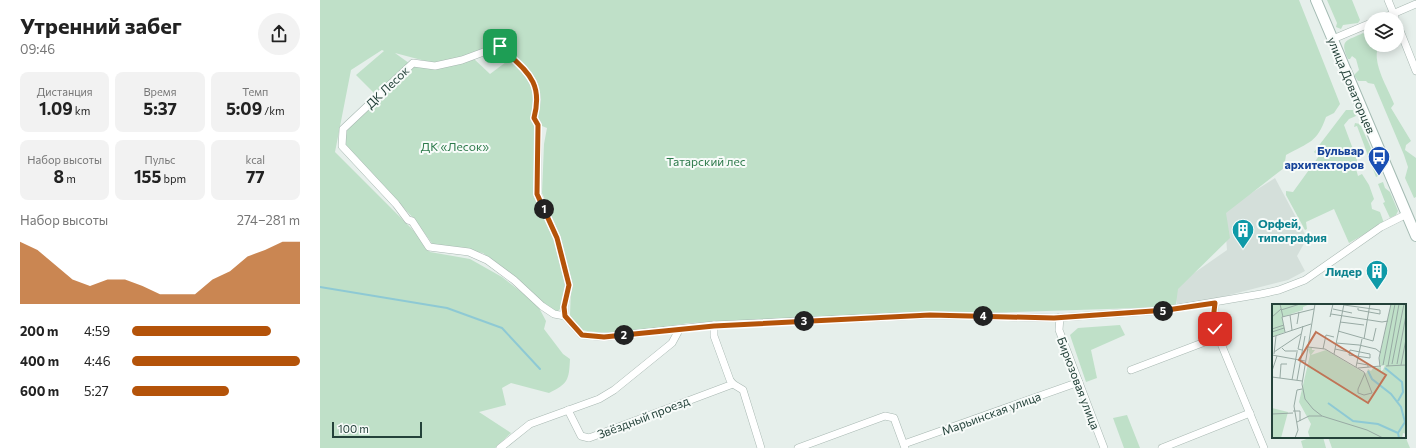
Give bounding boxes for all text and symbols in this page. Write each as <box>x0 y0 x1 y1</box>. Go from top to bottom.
text: Утренний забег <box>20 12 182 39</box>
map controls <box>1364 12 1404 52</box>
button: layers <box>1364 12 1404 52</box>
button: share <box>258 13 300 55</box>
pin <box>483 29 517 63</box>
icon: arrive <box>489 35 511 57</box>
street label: улица Доваторцев <box>1325 35 1379 135</box>
text: 09:46 <box>20 41 55 57</box>
street label: ДК Лесок <box>362 63 412 111</box>
text: Дистанция <box>37 85 93 98</box>
text: Время <box>144 85 176 98</box>
text: Темп <box>242 85 268 98</box>
text: 1.09 <box>39 98 73 119</box>
text: 5:37 <box>143 98 177 119</box>
text: 5:09 <box>226 98 262 119</box>
text: km <box>73 104 90 117</box>
text: /km <box>262 104 285 117</box>
park label: ДК «Лесок» <box>421 139 489 153</box>
place label: Бульвар архитекторов <box>1285 143 1364 171</box>
bus stop icon: Бульвар архитекторов <box>1366 144 1392 177</box>
text: Набор высоты <box>27 153 102 166</box>
text: Пульс <box>145 153 175 166</box>
text: kcal <box>245 153 265 166</box>
park label: Татарский лес <box>666 154 746 168</box>
text: 8 <box>54 166 64 187</box>
text: 155 <box>134 166 161 187</box>
text: 77 <box>246 166 265 187</box>
text: m <box>64 172 76 185</box>
text: bpm <box>161 172 186 185</box>
pin: 1 <box>534 199 554 219</box>
text: 1 <box>542 202 546 215</box>
text: Набор высоты <box>20 212 108 228</box>
text: 274–281 m <box>237 212 300 228</box>
place label: Орфей, типография <box>1258 216 1327 244</box>
building icon: Орфей, типография <box>1230 217 1256 250</box>
building icon: Лидер <box>1364 258 1390 291</box>
place label: Лидер <box>1325 264 1362 278</box>
pin: 5 <box>1153 301 1173 321</box>
text: 5 <box>1160 304 1166 317</box>
inset map <box>1272 304 1406 438</box>
pin: 4 <box>973 306 993 326</box>
text: 4 <box>980 309 986 322</box>
pin: 3 <box>794 311 814 331</box>
pin <box>1198 312 1232 346</box>
text: 3 <box>801 314 807 327</box>
icon: check <box>1204 318 1226 340</box>
text: 200 m <box>20 323 58 339</box>
text: 4:59 <box>84 323 110 339</box>
pin: 2 <box>614 325 634 345</box>
text: 2 <box>621 328 627 341</box>
street label: Бирюзовая улица <box>1055 335 1103 431</box>
text: 400 m <box>20 353 59 369</box>
text: 4:46 <box>84 353 111 369</box>
text: 600 m <box>20 383 59 399</box>
text: 5:27 <box>84 383 109 399</box>
street label: Марьинская улица <box>940 389 1042 437</box>
street label: Звёздный проезд <box>595 393 691 441</box>
scale bar <box>332 420 422 439</box>
text: 100 m <box>338 422 369 435</box>

